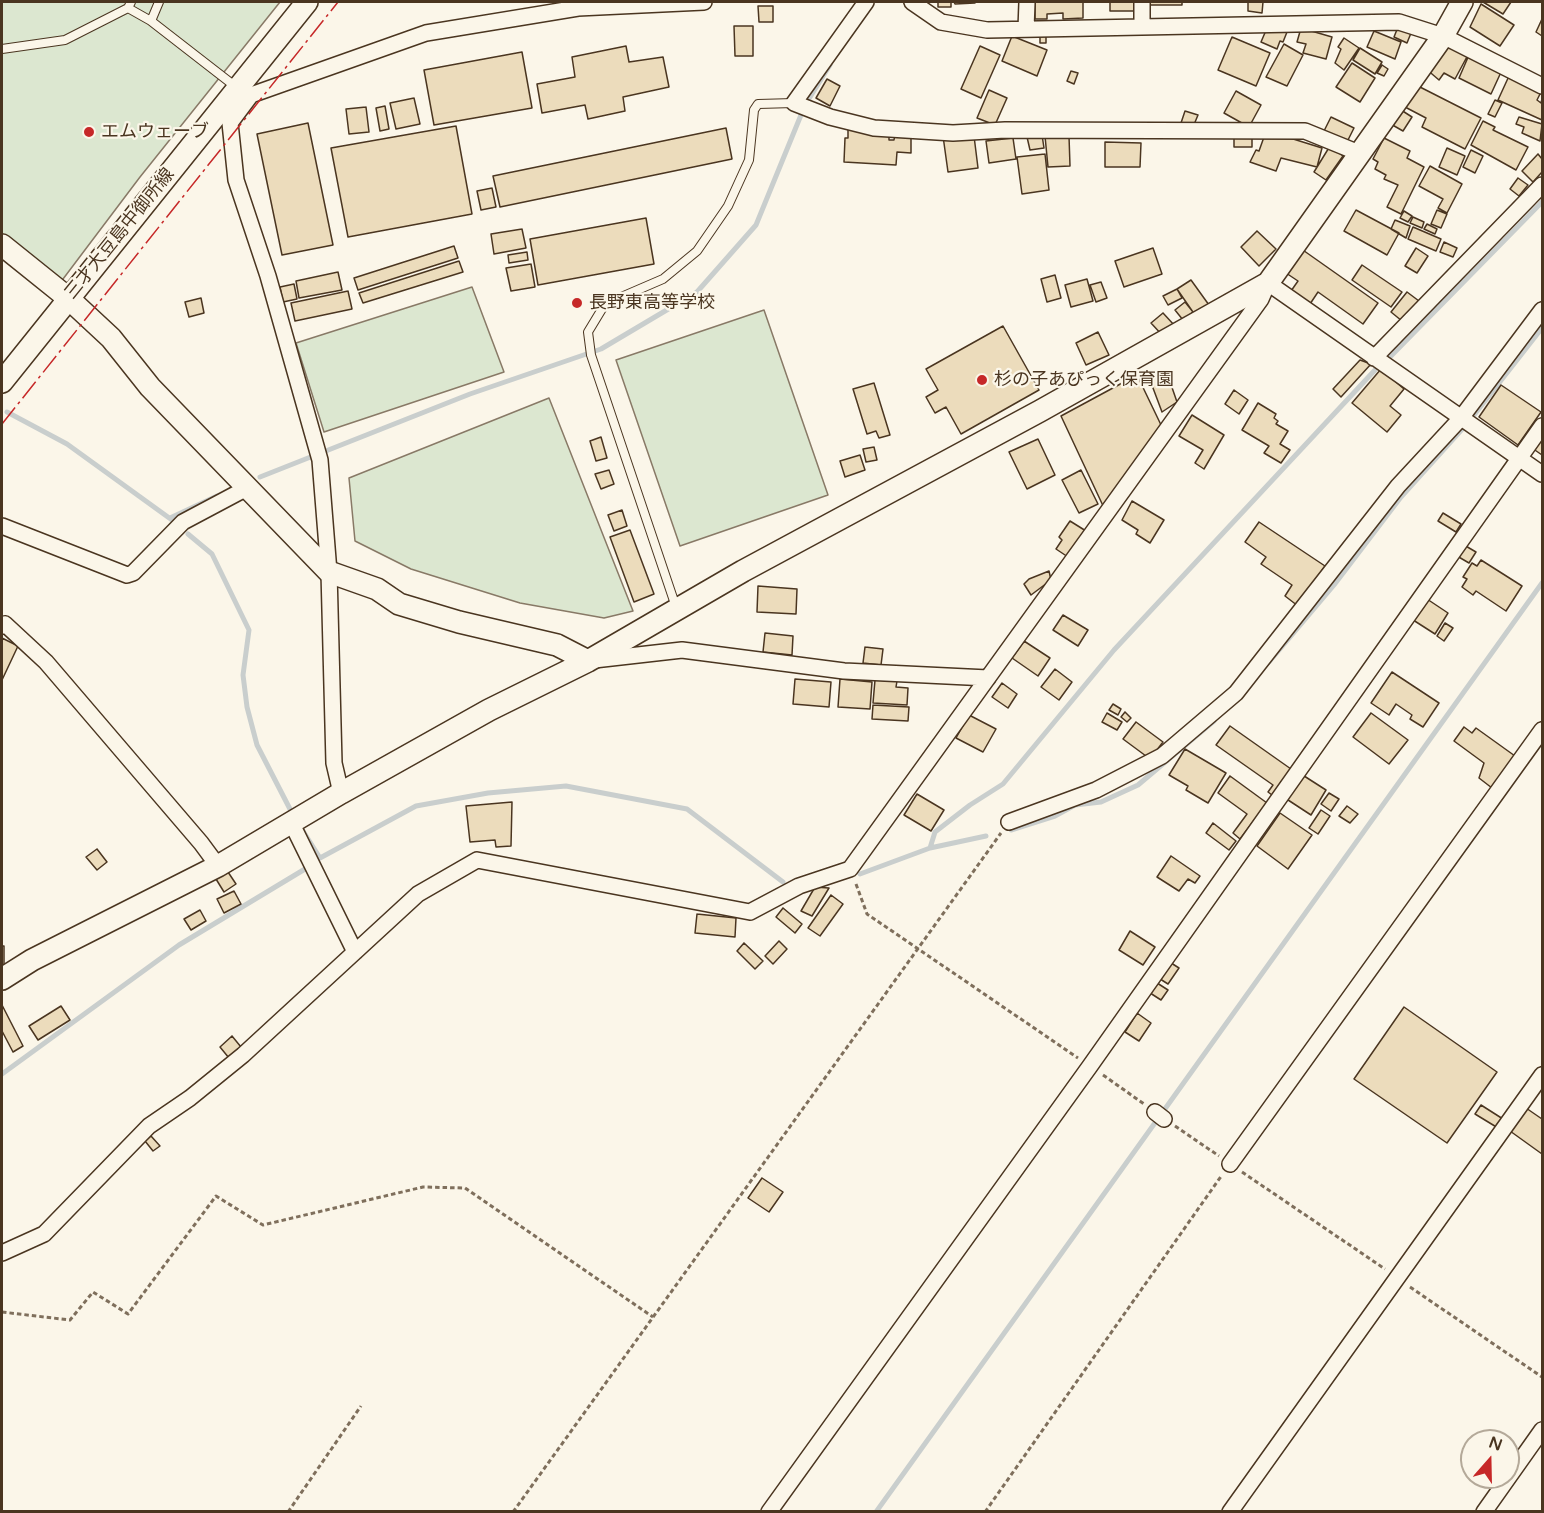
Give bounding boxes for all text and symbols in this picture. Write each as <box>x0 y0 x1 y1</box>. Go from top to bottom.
place label: エムウェーブ <box>101 121 209 143</box>
marker: エムウェーブ <box>82 125 96 139</box>
street label: 三才大豆島中御所線 <box>61 164 179 304</box>
place label: 長野東高等学校 <box>589 292 715 314</box>
marker: 長野東高等学校 <box>570 296 584 310</box>
place label: 杉の子あぴっく保育園 <box>994 369 1174 391</box>
marker: 杉の子あぴっく保育園 <box>975 373 989 387</box>
north arrow <box>1460 1429 1520 1489</box>
text: N <box>1486 1432 1505 1456</box>

